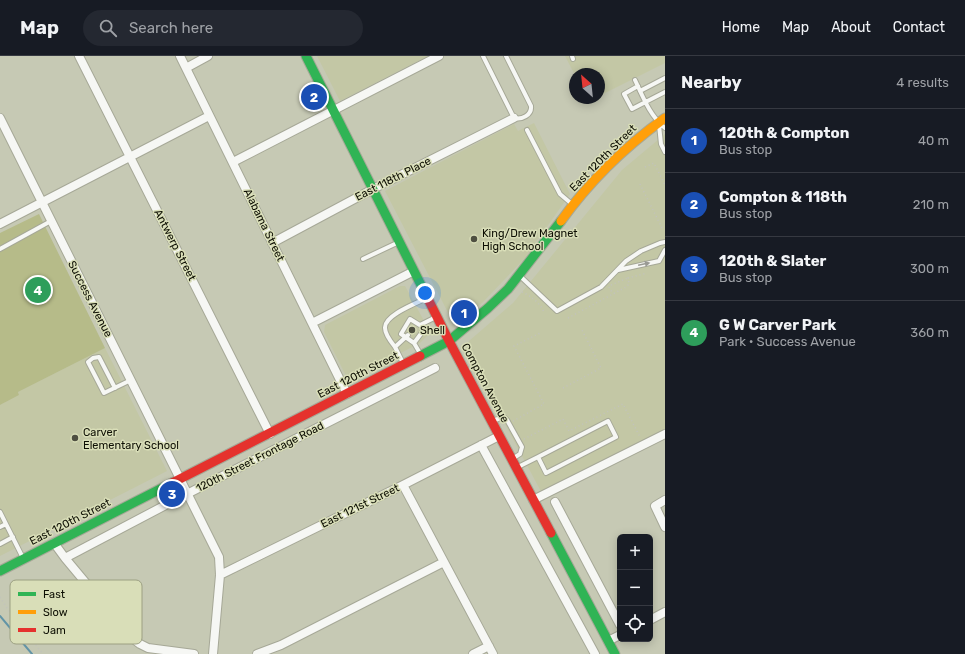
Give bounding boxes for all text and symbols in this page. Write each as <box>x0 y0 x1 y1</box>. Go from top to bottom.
search box <box>83 10 363 46</box>
text: Map <box>20 16 59 39</box>
icon: search <box>97 17 119 39</box>
text: Search here <box>129 19 213 37</box>
text: Home <box>722 19 760 36</box>
text: Map <box>782 19 809 36</box>
text: About <box>831 19 871 36</box>
text: Contact <box>893 19 945 36</box>
north arrow <box>569 68 605 104</box>
text: Nearby <box>681 72 742 92</box>
text: 4 results <box>896 75 949 90</box>
pin: 2 <box>301 82 327 112</box>
street label: East 120th Street <box>567 121 640 194</box>
text: 120th & Compton <box>719 124 849 142</box>
text: 1 <box>691 133 697 148</box>
text: 40 m <box>918 133 949 148</box>
text: Bus stop <box>719 142 772 157</box>
street label: East 118th Place <box>353 154 433 204</box>
street label: Alabama Street <box>241 187 287 264</box>
text: Compton & 118th <box>719 188 847 206</box>
text: 2 <box>690 197 698 212</box>
text: 210 m <box>913 197 949 212</box>
text: Bus stop <box>719 206 772 221</box>
street label: Antwerp Street <box>151 207 199 283</box>
place label: King/Drew Magnet High School <box>482 227 578 253</box>
marker: King/Drew Magnet High School <box>469 234 479 244</box>
text: 120th & Slater <box>719 252 826 270</box>
street label: Success Avenue <box>65 259 115 339</box>
one-way arrow <box>638 261 650 267</box>
text: 3 <box>690 261 698 276</box>
text: 300 m <box>910 261 949 276</box>
text: Bus stop <box>719 270 772 285</box>
pin: 4 <box>25 275 51 305</box>
your location <box>415 283 435 303</box>
pin: 1 <box>451 298 477 328</box>
text: G W Carver Park <box>719 316 836 334</box>
place label: Shell <box>420 324 445 337</box>
marker: Shell <box>407 325 417 335</box>
text: 4 <box>690 325 698 340</box>
text: 360 m <box>910 325 949 340</box>
text: Park · Success Avenue <box>719 334 856 349</box>
street label: Compton Avenue <box>459 341 511 425</box>
street label: East 120th Street <box>315 349 401 401</box>
street label: 120th Street Frontage Road <box>194 419 326 495</box>
place label: Carver Elementary School <box>83 426 179 452</box>
marker: Carver Elementary School <box>70 433 80 443</box>
pin: 3 <box>159 479 185 509</box>
street label: East 121st Street <box>319 481 402 531</box>
street label: East 120th Street <box>27 496 113 548</box>
map controls <box>617 534 653 642</box>
button: + <box>617 534 653 570</box>
button: − <box>617 570 653 606</box>
legend <box>10 580 142 644</box>
text: Fast <box>43 588 66 601</box>
text: Slow <box>43 606 68 619</box>
button: locate <box>617 606 653 642</box>
text: Jam <box>43 624 66 637</box>

